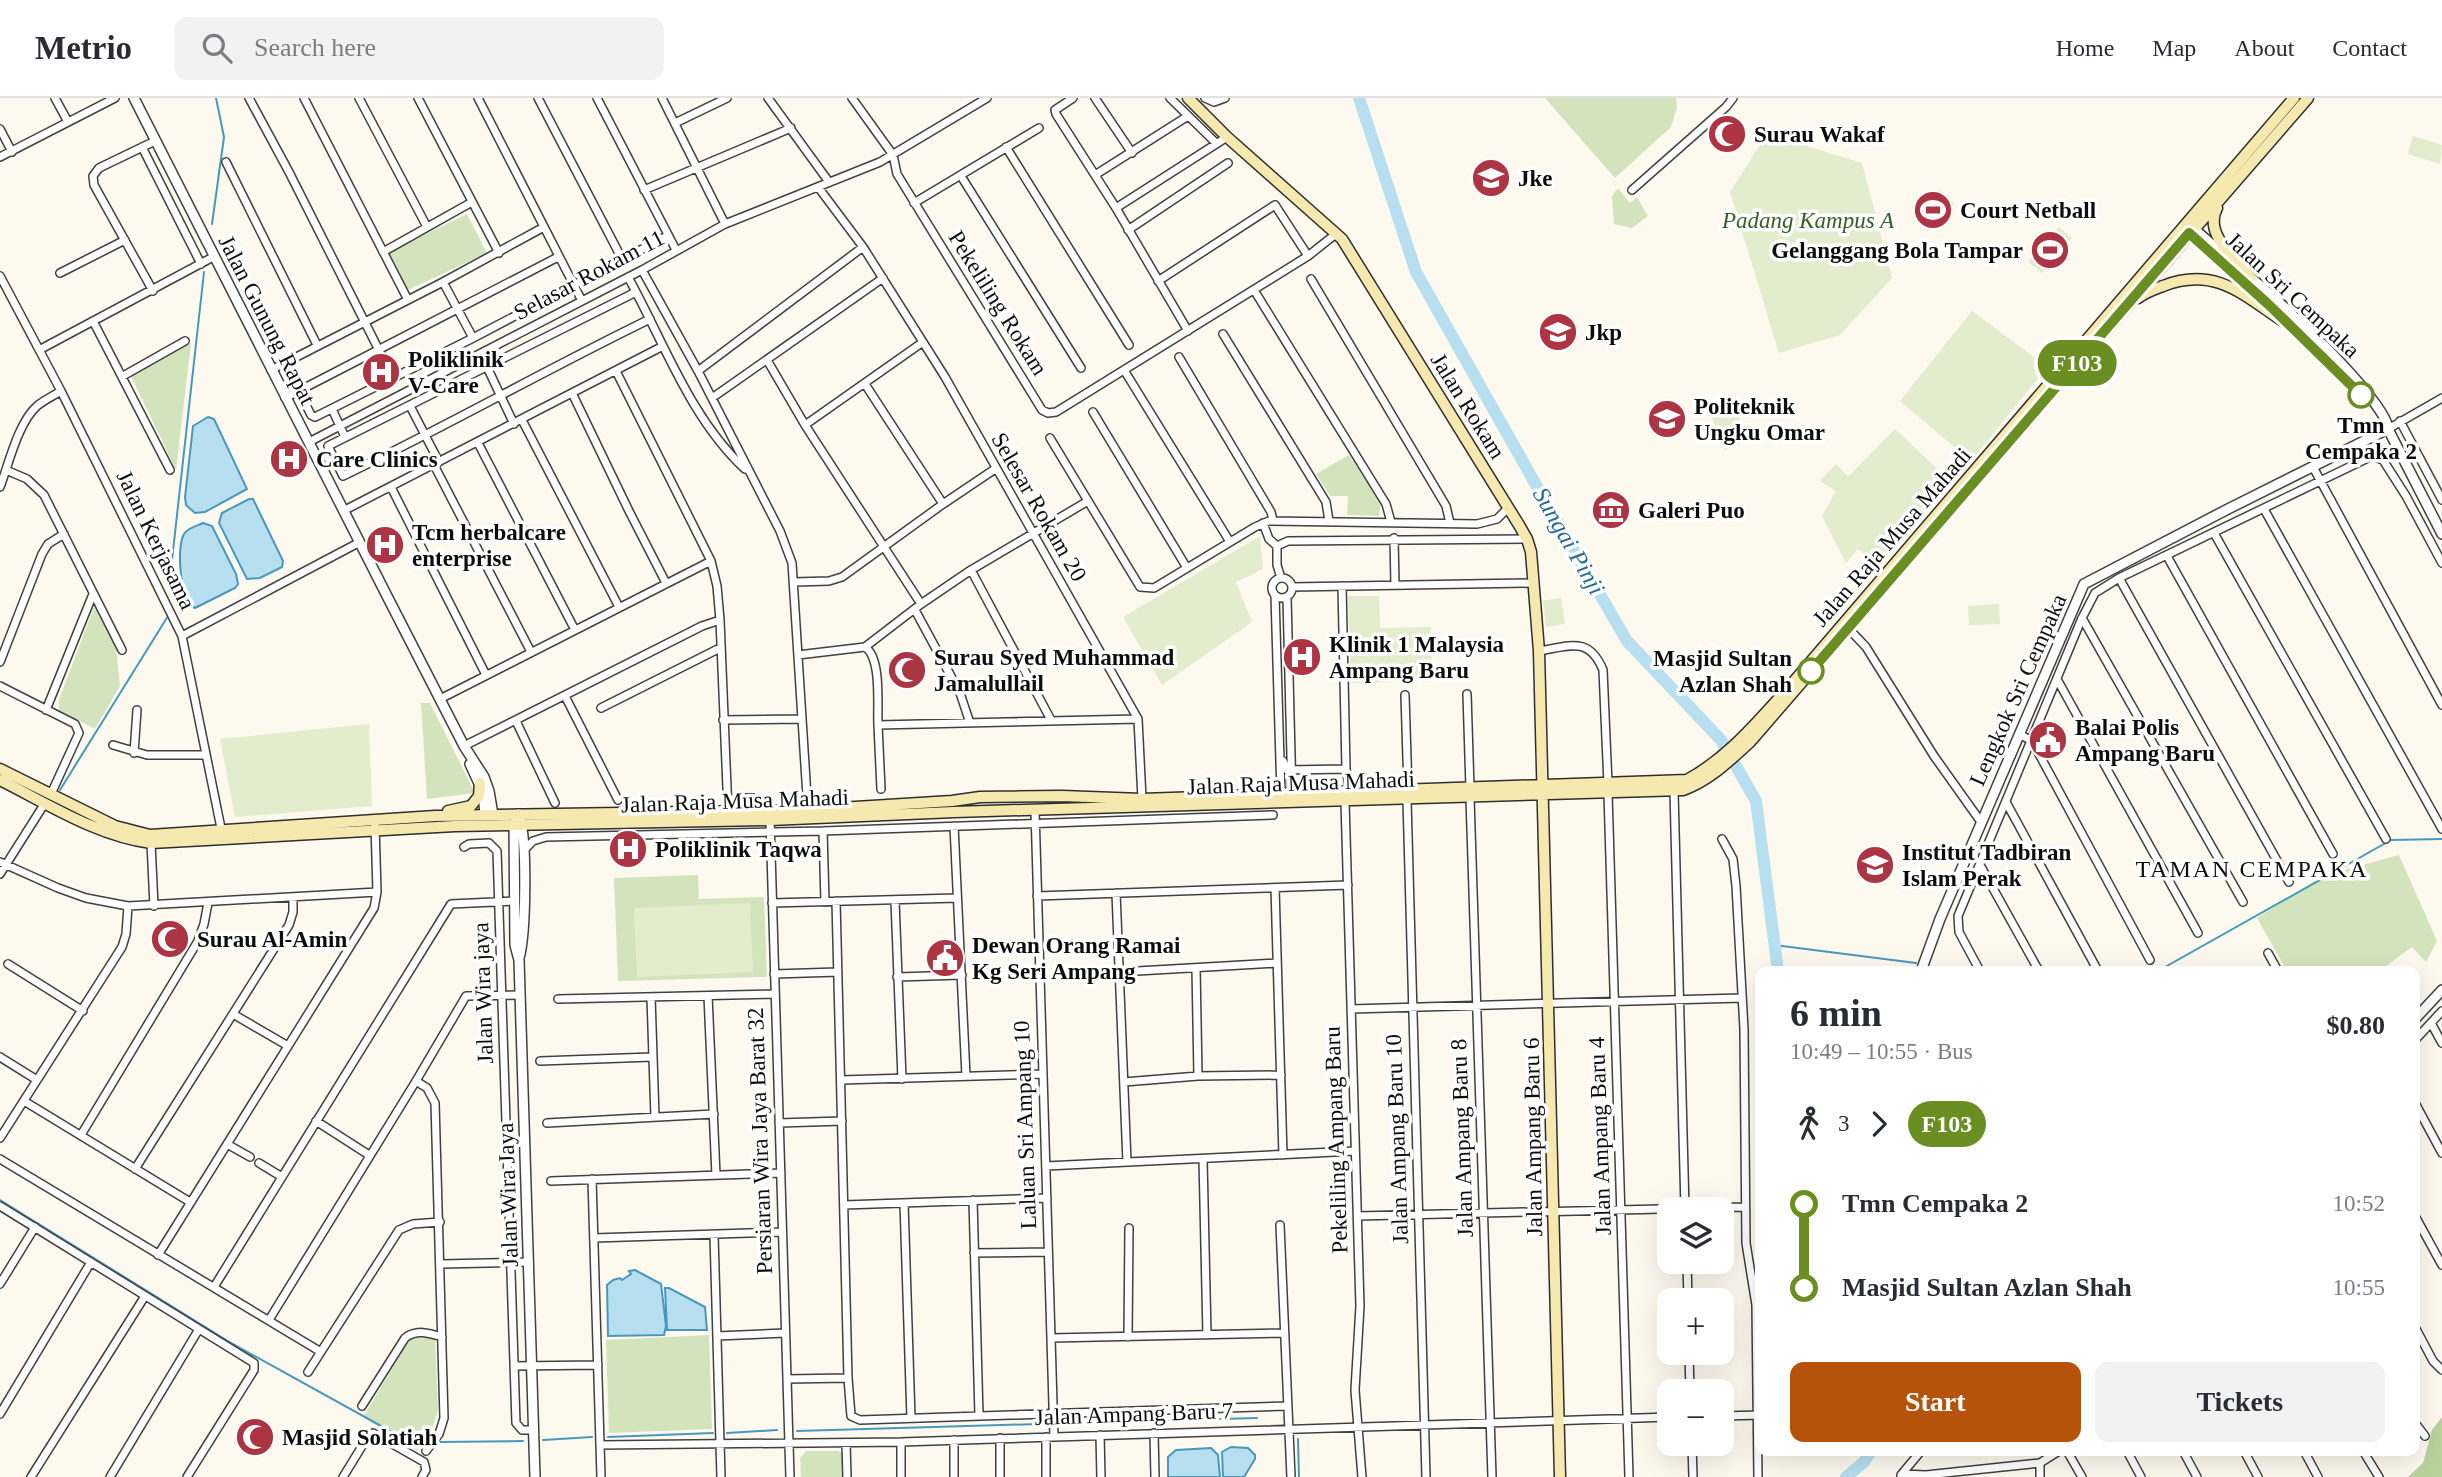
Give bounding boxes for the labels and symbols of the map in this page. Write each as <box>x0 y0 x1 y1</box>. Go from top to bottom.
mosque icon: Surau Wakaf <box>1706 113 1748 155</box>
place label: Surau Wakaf <box>1754 122 1885 147</box>
school or university icon: Jke <box>1470 157 1512 199</box>
place label: Jke <box>1518 166 1553 191</box>
sports icon: Court Netball <box>1912 189 1954 231</box>
place label: Court Netball <box>1960 198 2096 223</box>
park label: Padang Kampus A <box>1721 208 1895 233</box>
street label: Selasar Rokam 11 <box>510 225 668 325</box>
street label: Pekeliling Rokam <box>944 226 1052 380</box>
street label: Jalan Sri Cempaka <box>2221 227 2365 363</box>
sports icon: Gelanggang Bola Tampar <box>2029 229 2071 271</box>
street label: Jalan Gunung Rapat <box>214 231 321 409</box>
place label: Gelanggang Bola Tampar <box>1771 238 2023 263</box>
school or university icon: Jkp <box>1537 311 1579 353</box>
place label: Jkp <box>1585 320 1622 345</box>
line badge: F103 <box>2028 340 2126 386</box>
place label: Poliklinik V-Care <box>408 347 504 398</box>
street label: Jalan Rokam <box>1426 349 1510 463</box>
hospital icon: Poliklinik V-Care <box>360 351 402 393</box>
marker: Tmn Cempaka 2 <box>2348 382 2374 408</box>
place label: Politeknik Ungku Omar <box>1694 394 1825 445</box>
school or university icon: Politeknik Ungku Omar <box>1646 398 1688 440</box>
place label: Tmn Cempaka 2 <box>2305 413 2417 464</box>
street label: Selesar Rokam 20 <box>986 428 1092 586</box>
hospital icon: Care Clinics <box>268 438 310 480</box>
street label: Jalan Raja Musa Mahadi <box>1808 443 1976 631</box>
place label: Care Clinics <box>316 447 438 472</box>
street label: Jalan Kerjasama <box>112 467 200 613</box>
water label: Sungai Pinji <box>1528 483 1610 599</box>
museum icon: Galeri Puo <box>1590 489 1632 531</box>
place label: Galeri Puo <box>1638 498 1745 523</box>
place label: Tcm herbalcare enterprise <box>412 520 566 571</box>
hospital icon: Tcm herbalcare enterprise <box>364 524 406 566</box>
street label: Lengkok Sri Cempaka <box>1964 590 2072 790</box>
place label: Klinik 1 Malaysia Ampang Baru <box>1329 632 1505 683</box>
hospital icon: Klinik 1 Malaysia Ampang Baru <box>1281 636 1323 678</box>
place label: Surau Syed Muhammad Jamalullail <box>934 645 1174 696</box>
place label: Masjid Sultan Azlan Shah <box>1653 646 1792 697</box>
mosque icon: Surau Syed Muhammad Jamalullail <box>886 649 928 691</box>
marker: Masjid Sultan Azlan Shah <box>1798 658 1824 684</box>
place label: Balai Polis Ampang Baru <box>2075 715 2215 766</box>
public building icon: Balai Polis Ampang Baru <box>2027 719 2069 761</box>
street label: Jalan Raja Musa Mahadi <box>1187 767 1415 799</box>
street label: Jalan Raja Musa Mahadi <box>621 785 849 817</box>
hospital icon: Poliklinik Taqwa <box>607 828 649 870</box>
place label: Poliklinik Taqwa <box>655 837 822 862</box>
place label: Institut Tadbiran Islam Perak <box>1902 840 2072 891</box>
school or university icon: Institut Tadbiran Islam Perak <box>1854 844 1896 886</box>
district label: TAMAN CEMPAKA <box>2135 856 2369 882</box>
mosque icon: Surau Al-Amin <box>149 918 191 960</box>
street label: Jalan Wira jaya <box>468 922 498 1064</box>
place label: Surau Al-Amin <box>197 927 347 952</box>
place label: Dewan Orang Ramai Kg Seri Ampang <box>972 933 1181 984</box>
public building icon: Dewan Orang Ramai Kg Seri Ampang <box>924 937 966 979</box>
street label: Persiaran Wira Jaya Barat 32 <box>743 1007 777 1275</box>
street label: Laluan Sri Ampang 10 <box>1009 1020 1041 1230</box>
street label: Pekeliling Ampang Baru <box>1320 1025 1352 1254</box>
street label: Jalan Ampang Baru 10 <box>1381 1034 1413 1244</box>
street label: Jalan Ampang Baru 4 <box>1584 1036 1616 1236</box>
street label: Jalan Ampang Baru 6 <box>1519 1037 1547 1237</box>
street label: Jalan Ampang Baru 8 <box>1446 1038 1478 1238</box>
street label: Jalan Wira Jaya <box>493 1122 523 1268</box>
street label: Jalan Ampang Baru 7 <box>1034 1398 1234 1430</box>
mosque icon: Masjid Solatiah <box>234 1416 276 1458</box>
place label: Masjid Solatiah <box>282 1425 437 1450</box>

